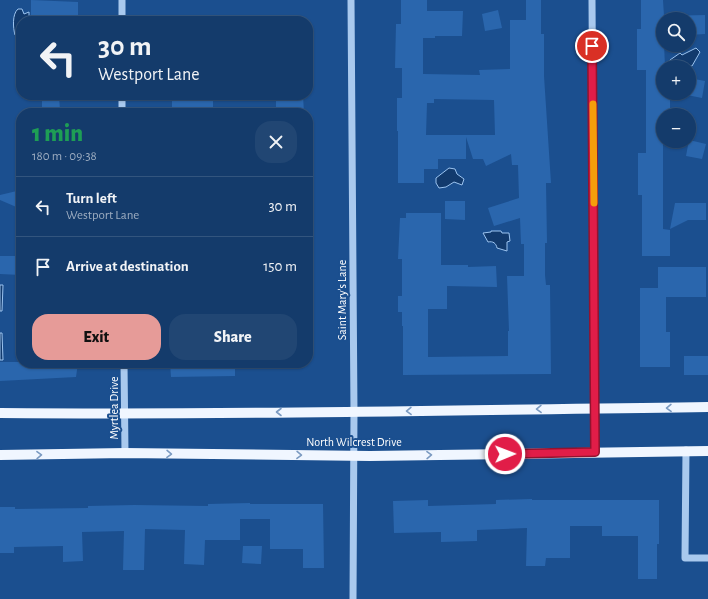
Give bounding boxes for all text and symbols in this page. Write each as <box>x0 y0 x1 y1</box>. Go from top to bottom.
map controls <box>656 12 696 148</box>
button: search <box>656 12 696 52</box>
pin <box>575 29 609 63</box>
icon: left <box>32 32 84 84</box>
text: 30 m <box>98 33 151 61</box>
icon: arrive <box>581 35 603 57</box>
button: + <box>656 60 696 100</box>
text: Westport Lane <box>98 66 200 84</box>
button: − <box>656 108 696 148</box>
button: close <box>255 121 297 163</box>
text: 1 min <box>32 122 83 146</box>
text: 180 m · 09:38 <box>32 150 97 163</box>
text: Turn left <box>66 191 117 206</box>
icon: left <box>32 196 54 218</box>
text: 30 m <box>268 199 297 214</box>
text: Westport Lane <box>66 209 139 222</box>
icon: arrive <box>32 256 54 278</box>
text: Arrive at destination <box>66 259 189 274</box>
text: 150 m <box>263 259 297 274</box>
street label: Saint Mary's Lane <box>336 260 349 340</box>
button: Exit <box>32 314 161 360</box>
button: Share <box>169 314 297 360</box>
street label: Myrtlea Drive <box>108 376 121 440</box>
one-way arrow <box>666 403 672 412</box>
one-way arrow <box>536 405 542 413</box>
one-way arrow <box>406 407 412 415</box>
one-way arrow <box>276 408 282 417</box>
position arrow <box>484 433 526 475</box>
street label: North Wilcrest Drive <box>306 436 402 448</box>
one-way arrow <box>36 450 42 459</box>
one-way arrow <box>166 450 172 458</box>
one-way arrow <box>296 451 302 459</box>
one-way arrow <box>426 451 432 459</box>

